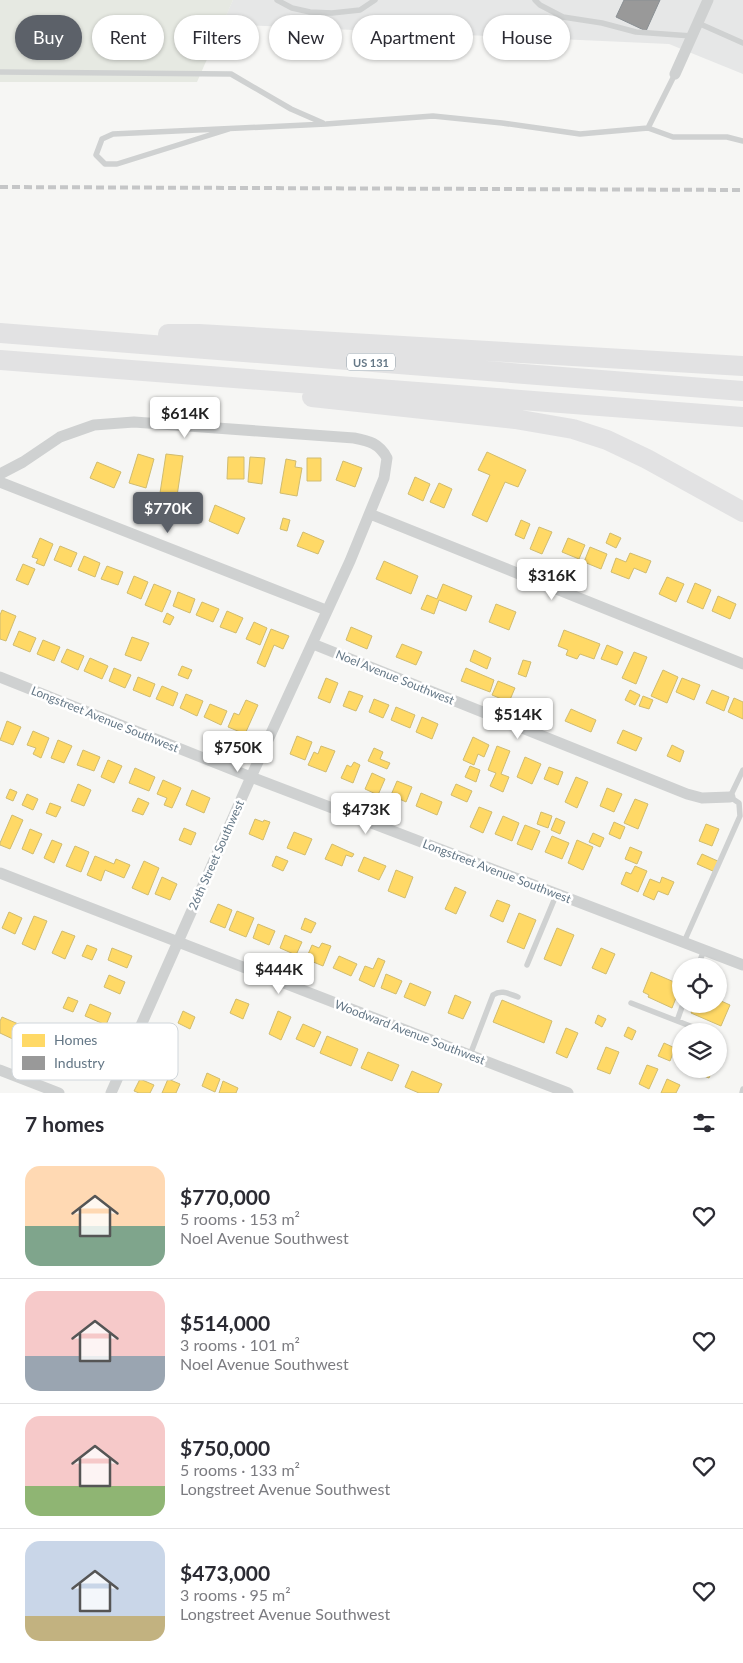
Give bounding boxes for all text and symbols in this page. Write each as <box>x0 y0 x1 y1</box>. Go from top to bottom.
chip: Buy <box>15 15 82 60</box>
chip: Rent <box>92 15 164 60</box>
chip: Filters <box>174 15 259 60</box>
chip: New <box>269 15 342 60</box>
chip: Apartment <box>352 15 473 60</box>
chip: House <box>483 15 570 60</box>
road number: US 131 <box>347 354 395 371</box>
pin: $614K <box>150 396 220 439</box>
text: $614K <box>161 403 209 422</box>
pin: $770K <box>133 492 203 534</box>
text: $770K <box>144 498 192 517</box>
pin: $316K <box>517 558 587 601</box>
text: $316K <box>528 565 576 584</box>
street label: Noel Avenue Southwest <box>334 646 457 708</box>
street label: Longstreet Avenue Southwest <box>29 683 182 756</box>
pin: $514K <box>483 698 553 740</box>
text: $514K <box>494 704 542 723</box>
pin: $750K <box>203 730 273 773</box>
text: $750K <box>214 737 262 756</box>
pin: $473K <box>331 792 401 835</box>
street label: 26th Street Southwest <box>185 797 247 912</box>
text: $473K <box>342 799 390 818</box>
street label: Longstreet Avenue Southwest <box>421 836 574 906</box>
pin: $444K <box>244 952 314 995</box>
map controls <box>672 958 727 1078</box>
button: locate <box>672 958 727 1013</box>
text: $444K <box>255 959 303 978</box>
street label: Woodward Avenue Southwest <box>333 996 488 1068</box>
legend <box>12 1023 178 1080</box>
button: layers <box>672 1023 727 1078</box>
text: Homes <box>54 1031 97 1048</box>
text: Industry <box>54 1054 105 1071</box>
icon: filters <box>690 1109 718 1137</box>
text: 7 homes <box>25 1111 104 1136</box>
text: $770,000 <box>180 1184 270 1209</box>
icon: home <box>65 1186 125 1246</box>
icon: heart <box>690 1202 718 1230</box>
text: 5 rooms · 153 m² <box>180 1209 300 1228</box>
text: Noel Avenue Southwest <box>180 1228 349 1247</box>
text: $514,000 <box>180 1310 270 1335</box>
icon: home <box>65 1311 125 1371</box>
icon: heart <box>690 1327 718 1355</box>
text: 3 rooms · 101 m² <box>180 1335 300 1354</box>
text: Noel Avenue Southwest <box>180 1354 349 1373</box>
text: $750,000 <box>180 1435 270 1460</box>
icon: home <box>65 1436 125 1496</box>
icon: heart <box>690 1452 718 1480</box>
text: 5 rooms · 133 m² <box>180 1460 300 1479</box>
text: Longstreet Avenue Southwest <box>180 1479 390 1498</box>
text: $473,000 <box>180 1560 270 1585</box>
icon: home <box>65 1561 125 1621</box>
icon: heart <box>690 1577 718 1605</box>
text: 3 rooms · 95 m² <box>180 1585 291 1604</box>
text: Longstreet Avenue Southwest <box>180 1604 390 1623</box>

